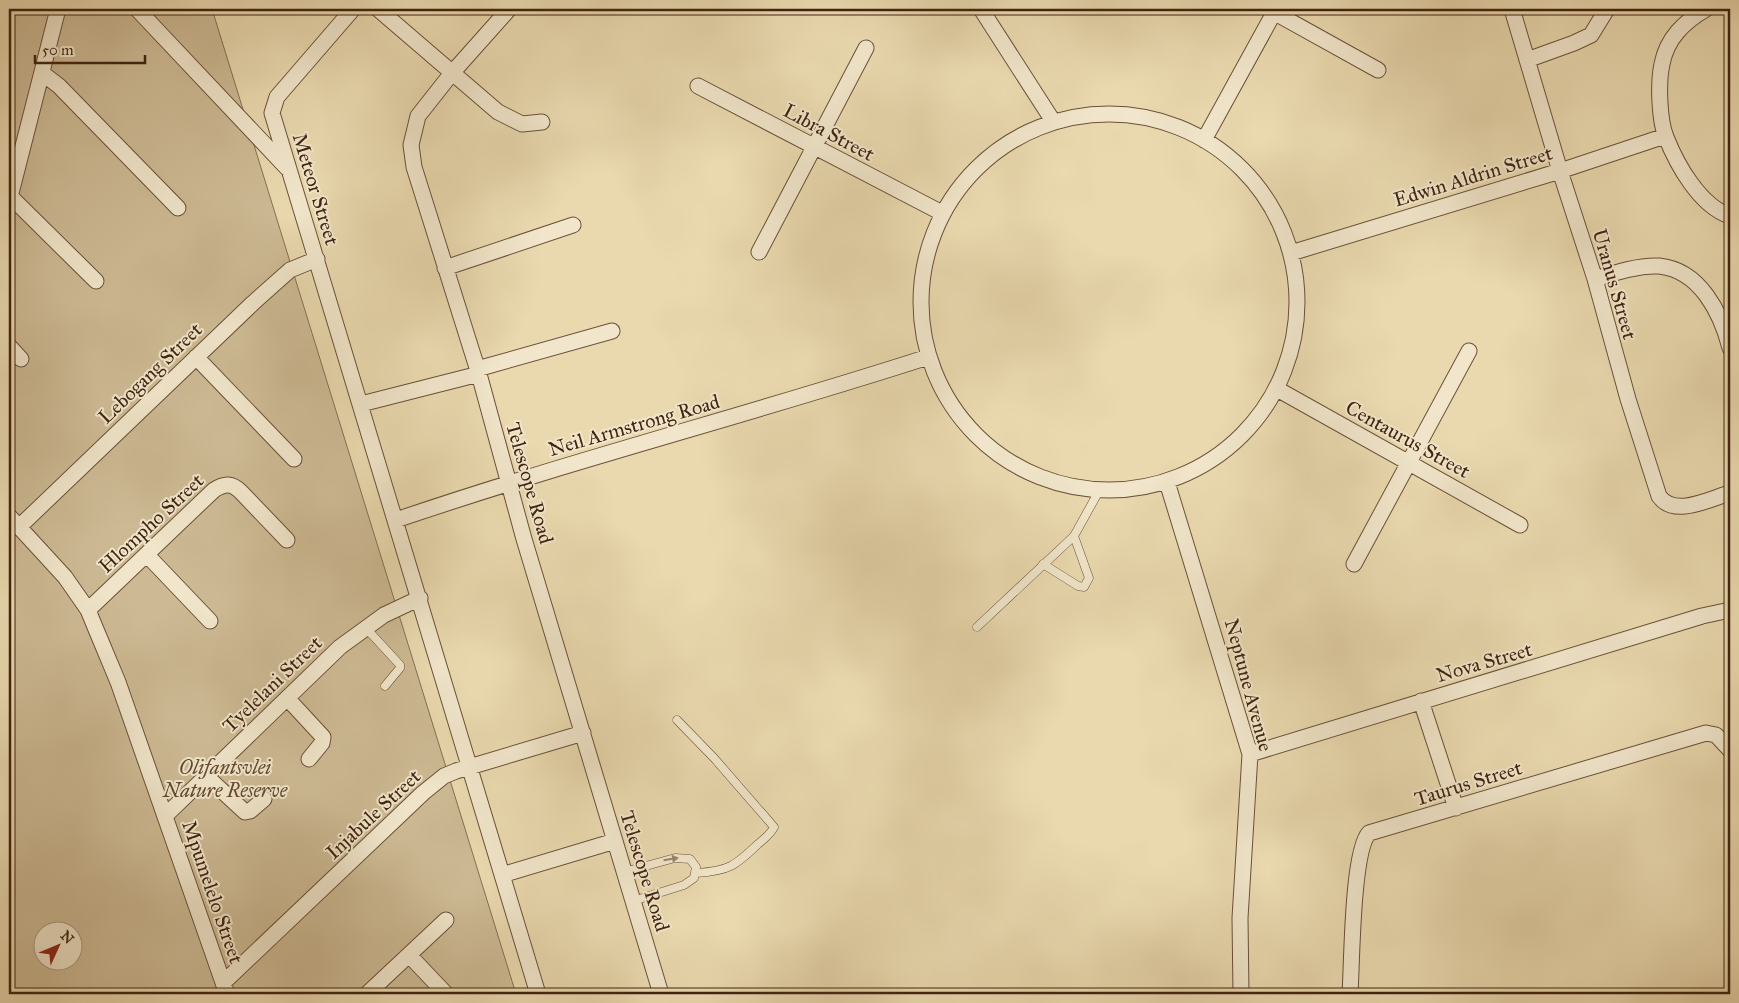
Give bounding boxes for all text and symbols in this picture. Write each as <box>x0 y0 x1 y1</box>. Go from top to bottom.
scale bar <box>35 32 145 64</box>
text: 50 m <box>42 41 74 59</box>
street label: Libra Street <box>779 98 879 166</box>
street label: Meteor Street <box>288 130 344 248</box>
street label: Edwin Aldrin Street <box>1391 140 1555 212</box>
street label: Uranus Street <box>1588 226 1642 342</box>
street label: Lebogang Street <box>93 317 208 429</box>
street label: Neil Armstrong Road <box>546 389 723 462</box>
street label: Centaurus Street <box>1342 395 1474 483</box>
street label: Telescope Road <box>501 419 559 547</box>
street label: Hlompho Street <box>94 468 208 578</box>
street label: Neptune Avenue <box>1220 616 1278 754</box>
street label: Tyelelani Street <box>217 631 327 737</box>
street label: Nova Street <box>1433 637 1535 687</box>
park label: Olifantsvlei Nature Reserve <box>162 755 288 802</box>
street label: Taurus Street <box>1411 755 1525 811</box>
street label: Injabule Street <box>321 764 425 864</box>
street label: Telescope Road <box>615 808 675 934</box>
street label: Mpumelelo Street <box>177 817 249 967</box>
one-way arrow <box>664 855 680 863</box>
north arrow <box>32 920 82 970</box>
text: N <box>57 927 77 948</box>

